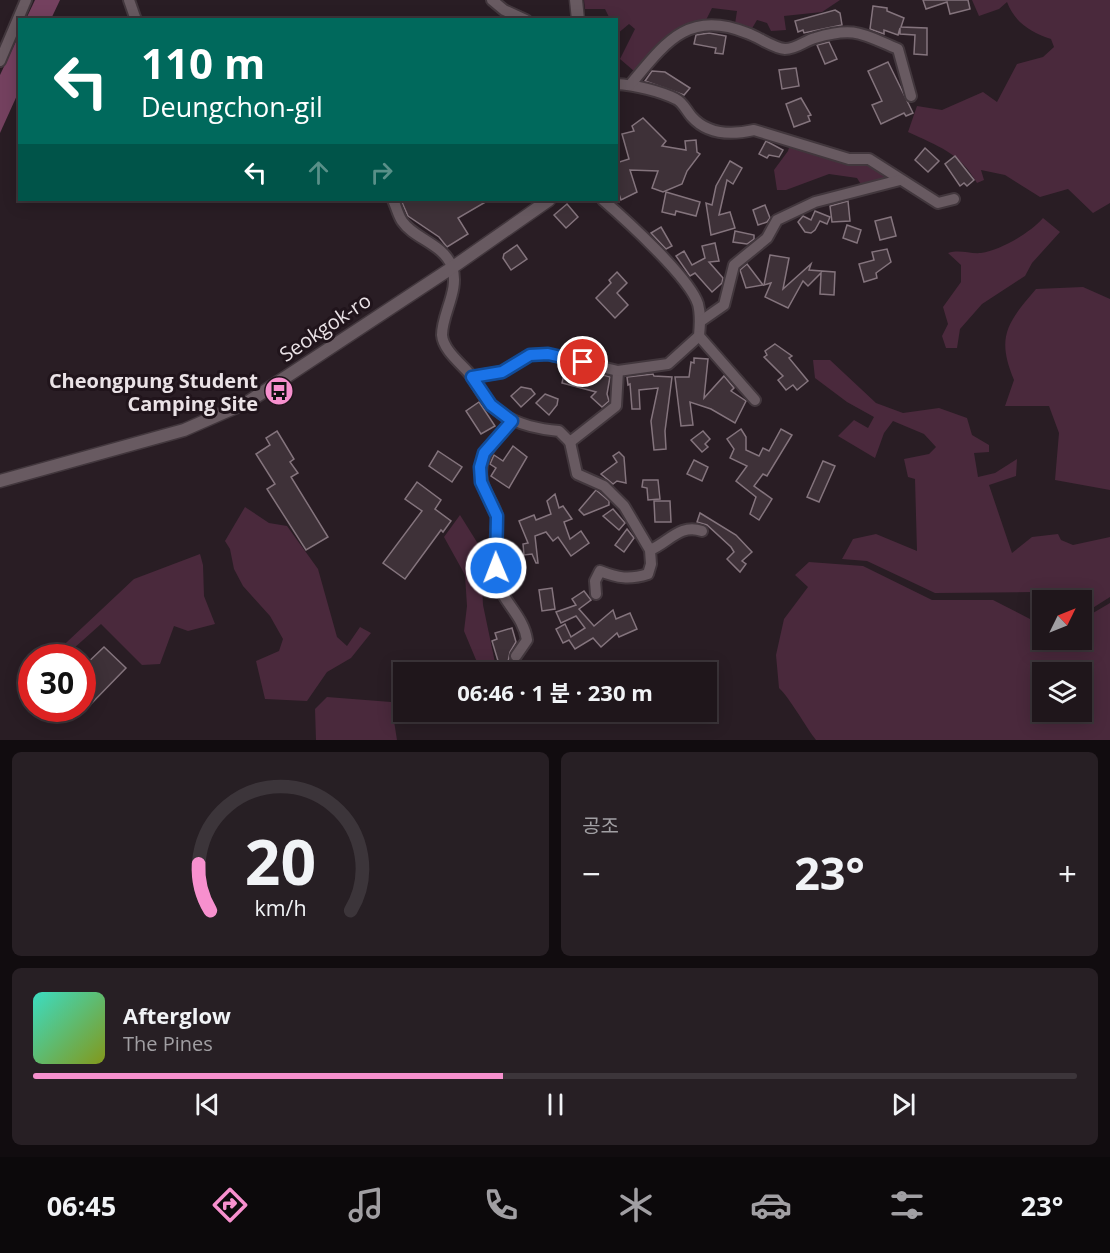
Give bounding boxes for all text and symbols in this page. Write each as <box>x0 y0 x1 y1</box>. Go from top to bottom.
text: 110 m <box>141 34 265 91</box>
icon: left <box>42 42 120 120</box>
text: Deungchon-gil <box>141 88 323 125</box>
icon: left <box>239 156 272 189</box>
icon: ahead <box>302 156 335 189</box>
icon: right <box>365 156 398 189</box>
street label: Seokgok-ro <box>274 287 376 367</box>
pin <box>557 336 608 387</box>
icon: arrive <box>566 345 599 378</box>
place label: Cheongpung Student Camping Site <box>49 367 258 417</box>
bus stop icon: Cheongpung Student Camping Site <box>263 375 295 407</box>
position arrow <box>464 536 528 600</box>
north arrow <box>1032 590 1092 650</box>
map controls <box>1032 590 1092 722</box>
speed limit sign: 30 <box>18 644 96 722</box>
button: layers <box>1032 662 1092 722</box>
text: 06:46 · 1 분 · 230 m <box>457 677 653 707</box>
text: 공조 <box>582 812 619 839</box>
text: 20 <box>245 818 316 903</box>
text: 23° <box>794 842 865 903</box>
text: − <box>582 851 601 896</box>
text: + <box>1058 851 1077 896</box>
text: km/h <box>254 893 307 922</box>
text: Afterglow <box>123 1000 231 1030</box>
text: The Pines <box>123 1030 213 1057</box>
icon: previous <box>191 1088 224 1121</box>
icon: pause <box>539 1088 572 1121</box>
icon: next <box>887 1088 920 1121</box>
icon: directions <box>209 1184 251 1226</box>
icon: music <box>345 1184 387 1226</box>
icon: phone <box>480 1184 522 1226</box>
icon: climate <box>615 1184 657 1226</box>
icon: car <box>750 1184 792 1226</box>
icon: filters <box>886 1184 928 1226</box>
text: 06:45 <box>47 1187 116 1224</box>
text: 23° <box>1021 1187 1063 1224</box>

